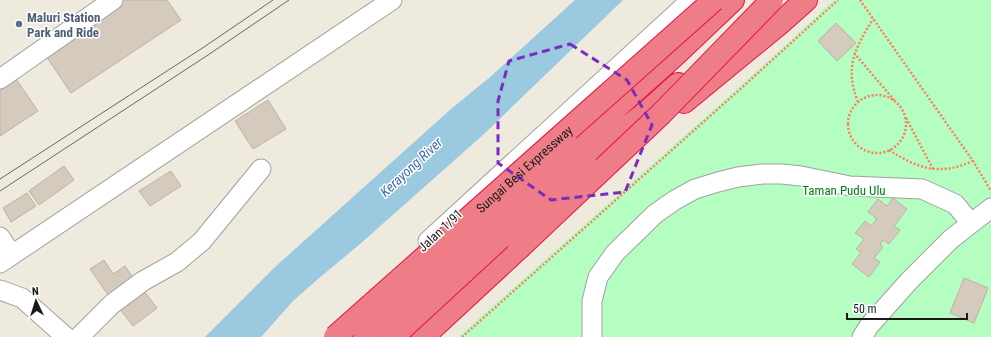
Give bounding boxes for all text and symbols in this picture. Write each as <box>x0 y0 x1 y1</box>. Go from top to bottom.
place label: Maluri Station Park and Ride <box>27 10 100 40</box>
marker: Maluri Station Park and Ride <box>14 19 24 29</box>
street label: Sungai Besi Expressway <box>473 122 576 216</box>
water label: Kerayong River <box>377 134 446 200</box>
park label: Taman Pudu Ulu <box>802 183 886 198</box>
street label: Jalan 1/91 <box>415 206 466 255</box>
north arrow <box>16 281 56 321</box>
text: N <box>32 285 39 298</box>
scale bar <box>847 295 967 321</box>
text: 50 m <box>853 302 877 316</box>

